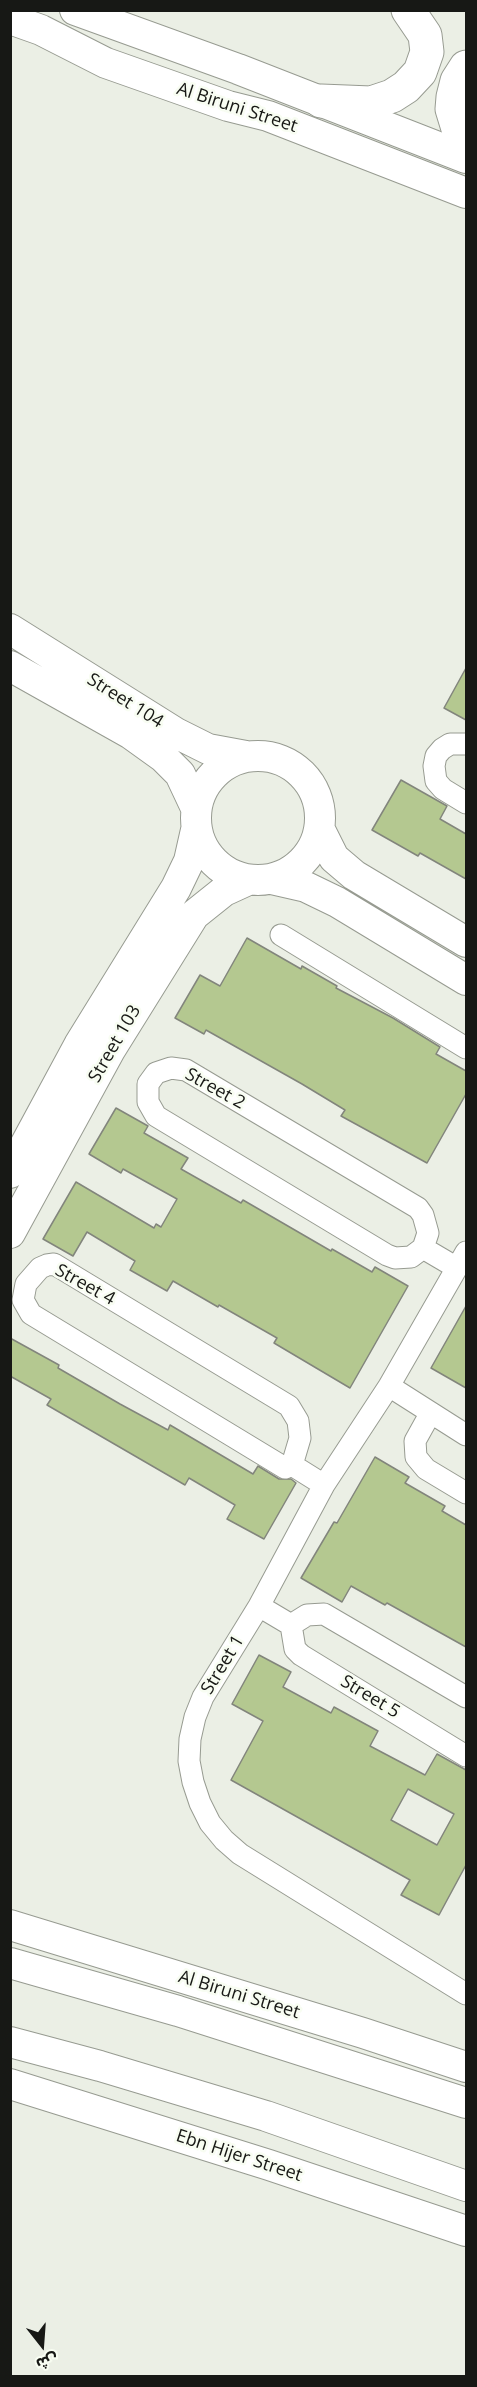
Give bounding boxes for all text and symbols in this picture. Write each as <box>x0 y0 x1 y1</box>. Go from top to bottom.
street label: Al Biruni Street <box>174 78 300 138</box>
street label: Street 104 <box>83 669 167 733</box>
street label: Street 103 <box>84 1001 146 1087</box>
street label: Street 2 <box>181 1064 249 1114</box>
street label: Street 4 <box>51 1260 119 1310</box>
street label: Street 1 <box>197 1631 249 1699</box>
street label: Street 5 <box>336 1671 404 1723</box>
street label: Al Biruni Street <box>176 1966 302 2024</box>
street label: Ebn Hijer Street <box>173 2125 305 2187</box>
north arrow <box>12 2315 72 2375</box>
text: ش <box>34 2348 61 2376</box>

